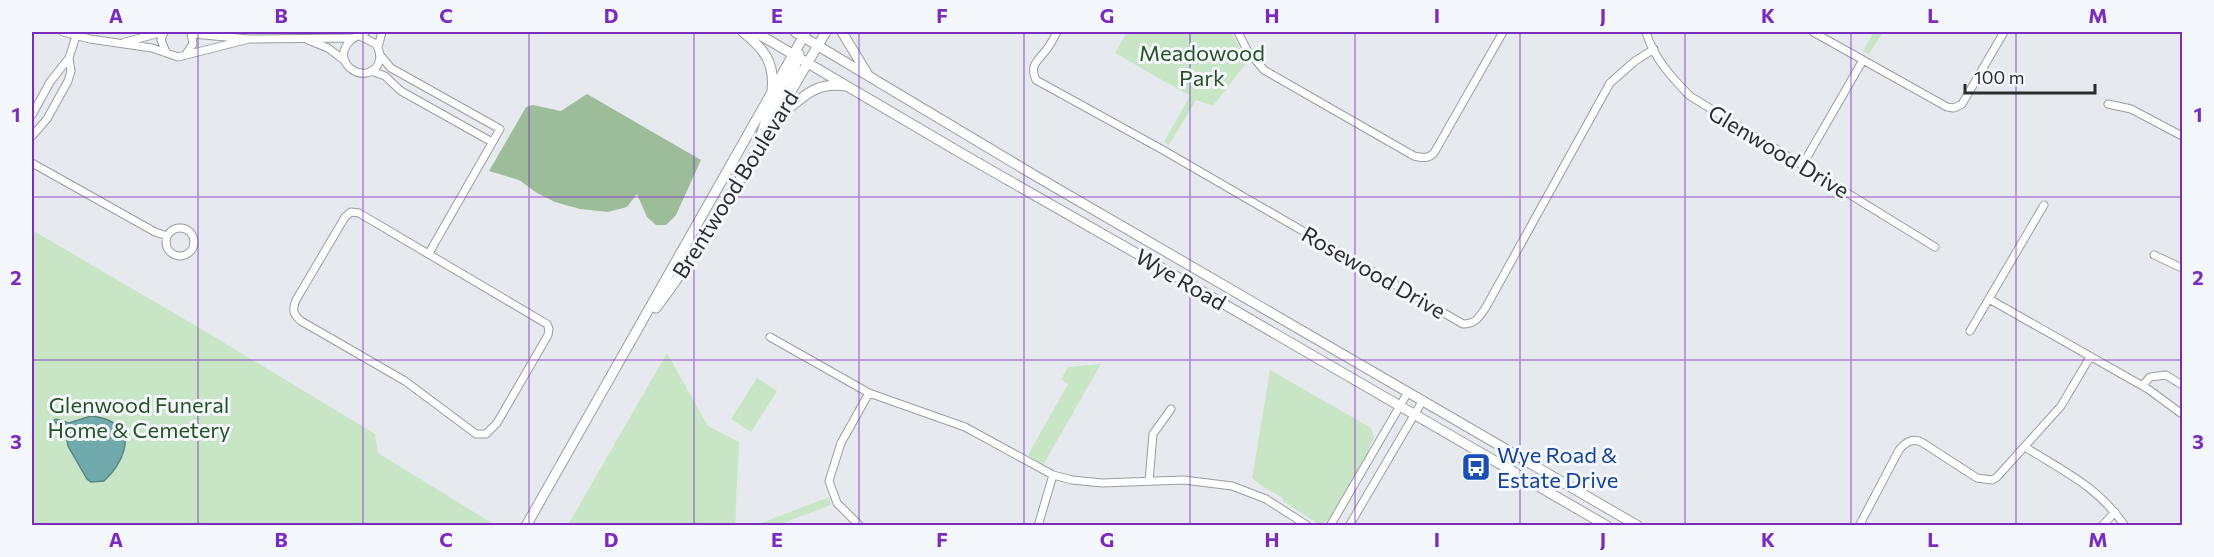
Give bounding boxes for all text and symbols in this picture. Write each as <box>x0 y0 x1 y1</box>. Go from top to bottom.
text: A <box>109 3 123 27</box>
text: B <box>274 3 288 27</box>
text: C <box>439 3 453 27</box>
text: D <box>604 3 618 27</box>
text: E <box>771 3 783 27</box>
text: F <box>936 3 948 27</box>
text: G <box>1100 3 1114 27</box>
text: H <box>1265 3 1280 27</box>
text: I <box>1434 3 1440 27</box>
text: J <box>1600 3 1606 27</box>
text: K <box>1761 3 1775 27</box>
text: L <box>1927 3 1939 27</box>
text: M <box>2088 3 2108 27</box>
park label: Meadowood Park <box>1139 39 1265 91</box>
scale bar <box>1965 57 2096 95</box>
text: 100 m <box>1974 66 2024 88</box>
street label: Brentwood Boulevard <box>666 85 804 283</box>
street label: Glenwood Drive <box>1704 98 1854 204</box>
text: 1 <box>11 102 21 126</box>
text: 1 <box>2193 102 2203 126</box>
street label: Rosewood Drive <box>1297 220 1451 324</box>
street label: Wye Road <box>1131 242 1231 316</box>
text: 2 <box>10 265 22 289</box>
text: 2 <box>2192 265 2204 289</box>
park label: Glenwood Funeral Home & Cemetery <box>48 391 230 443</box>
text: 3 <box>10 429 22 453</box>
text: 3 <box>2192 429 2204 453</box>
place label: Wye Road & Estate Drive <box>1497 441 1618 493</box>
bus stop icon: Wye Road & Estate Drive <box>1460 451 1492 483</box>
text: A <box>109 527 123 551</box>
text: B <box>274 527 288 551</box>
text: C <box>439 527 453 551</box>
text: D <box>604 527 618 551</box>
text: E <box>771 527 783 551</box>
text: F <box>936 527 948 551</box>
text: G <box>1100 527 1114 551</box>
text: H <box>1265 527 1280 551</box>
text: I <box>1434 527 1440 551</box>
text: J <box>1600 527 1606 551</box>
text: K <box>1761 527 1775 551</box>
text: L <box>1927 527 1939 551</box>
text: M <box>2088 527 2108 551</box>

